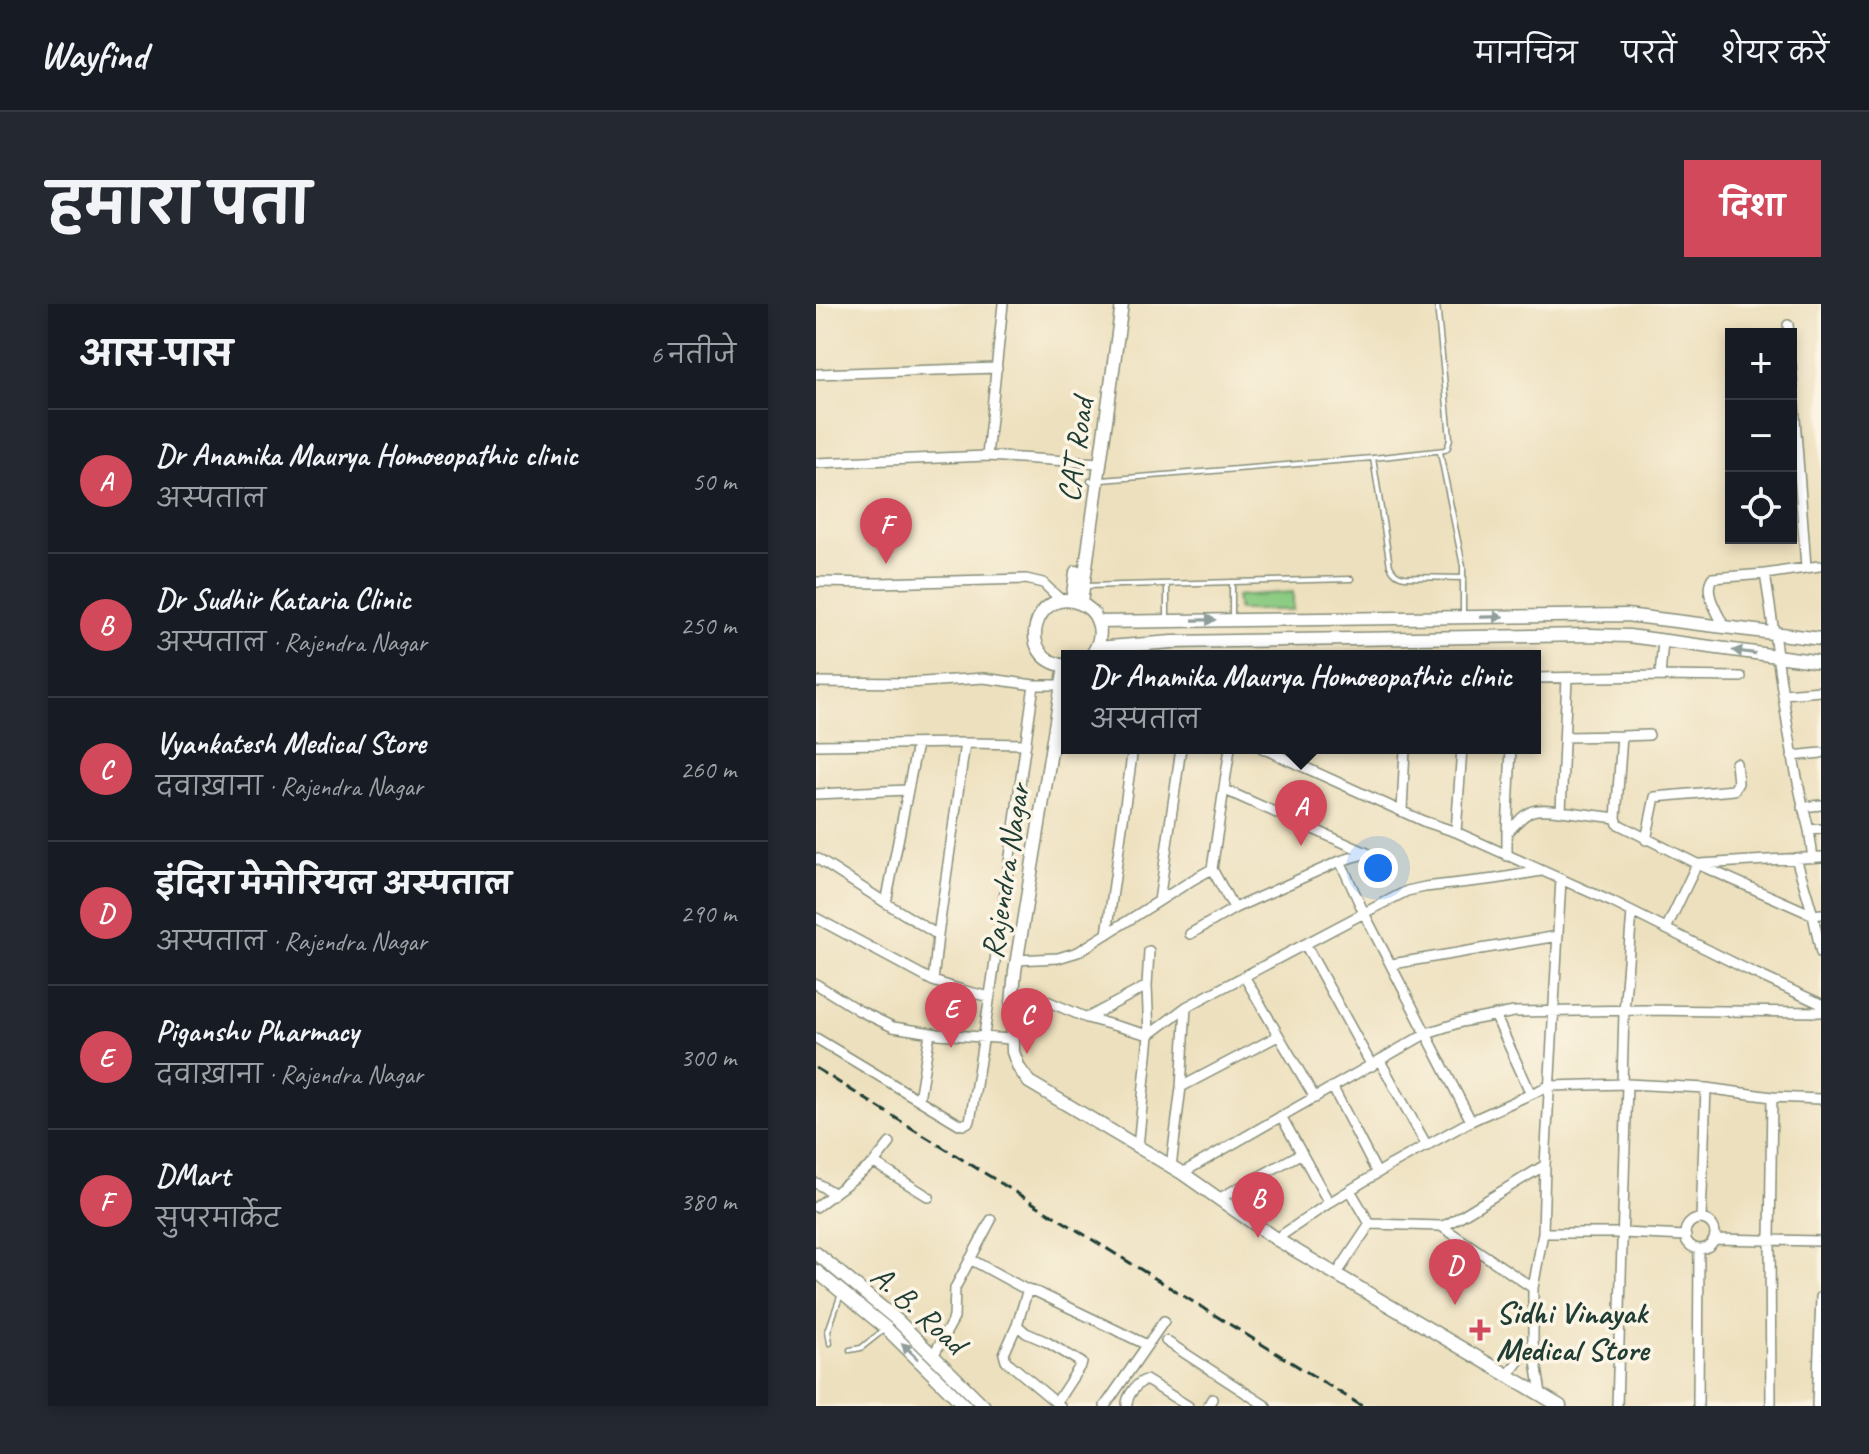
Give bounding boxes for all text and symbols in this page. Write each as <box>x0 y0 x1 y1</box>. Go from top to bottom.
text: Wayfind <box>40 32 147 79</box>
text: मानचित्र <box>1475 36 1577 71</box>
text: परतें <box>1621 36 1676 71</box>
text: शेयर करें <box>1720 36 1829 71</box>
button: दिशा <box>1684 160 1821 257</box>
text: हमारा पता <box>48 169 310 240</box>
map controls <box>1725 328 1797 544</box>
button: + <box>1725 328 1797 400</box>
text: आस-पास <box>80 332 233 375</box>
text: 6 नतीजे <box>651 338 736 371</box>
street label: CAT Road <box>1048 391 1104 505</box>
button: − <box>1725 400 1797 472</box>
text: Dr Anamika Maurya Homoeopathic clinic <box>156 436 578 474</box>
text: A <box>99 465 113 498</box>
text: 50 m <box>692 465 736 498</box>
button: locate <box>1725 472 1797 544</box>
text: अस्पताल <box>156 482 266 515</box>
pin: F <box>860 498 912 564</box>
text: Dr Sudhir Kataria Clinic <box>156 580 411 618</box>
text: B <box>99 609 113 642</box>
text: 250 m <box>680 609 736 642</box>
one-way arrow <box>1480 611 1505 623</box>
one-way arrow <box>1192 614 1217 627</box>
text: अस्पताल · Rajendra Nagar <box>156 626 427 659</box>
one-way arrow <box>1731 645 1756 658</box>
popup <box>1061 650 1541 754</box>
text: Dr Anamika Maurya Homoeopathic clinic <box>1090 657 1512 695</box>
text: अस्पताल <box>1090 703 1200 736</box>
text: Vyankatesh Medical Store <box>156 724 426 762</box>
text: C <box>100 753 112 786</box>
text: 260 m <box>680 753 736 786</box>
text: दवाख़ाना · Rajendra Nagar <box>156 770 423 803</box>
street label: Rajendra Nagar <box>971 779 1040 961</box>
pin: A <box>1275 780 1327 846</box>
your location <box>1358 848 1398 888</box>
text: इंदिरा मेमोरियल अस्पताल <box>156 865 512 903</box>
text: D <box>98 897 114 930</box>
text: 290 m <box>680 897 736 930</box>
text: अस्पताल · Rajendra Nagar <box>156 925 427 958</box>
pin: E <box>925 982 977 1048</box>
pin: C <box>1001 988 1053 1054</box>
text: Piganshu Pharmacy <box>156 1012 359 1050</box>
text: E <box>99 1041 113 1074</box>
text: 300 m <box>680 1041 736 1074</box>
text: दवाख़ाना · Rajendra Nagar <box>156 1058 423 1091</box>
text: DMart <box>156 1156 230 1194</box>
pin: B <box>1232 1172 1284 1238</box>
text: F <box>100 1185 112 1218</box>
text: 380 m <box>680 1185 736 1218</box>
text: सुपरमार्केट <box>156 1202 280 1235</box>
pin: D <box>1429 1239 1481 1305</box>
street label: A. B. Road <box>862 1256 978 1366</box>
place label: Sidhi Vinayak Medical Store <box>1496 1292 1651 1370</box>
marker: Sidhi Vinayak Medical Store <box>1471 1321 1489 1339</box>
one-way arrow <box>901 1342 920 1361</box>

